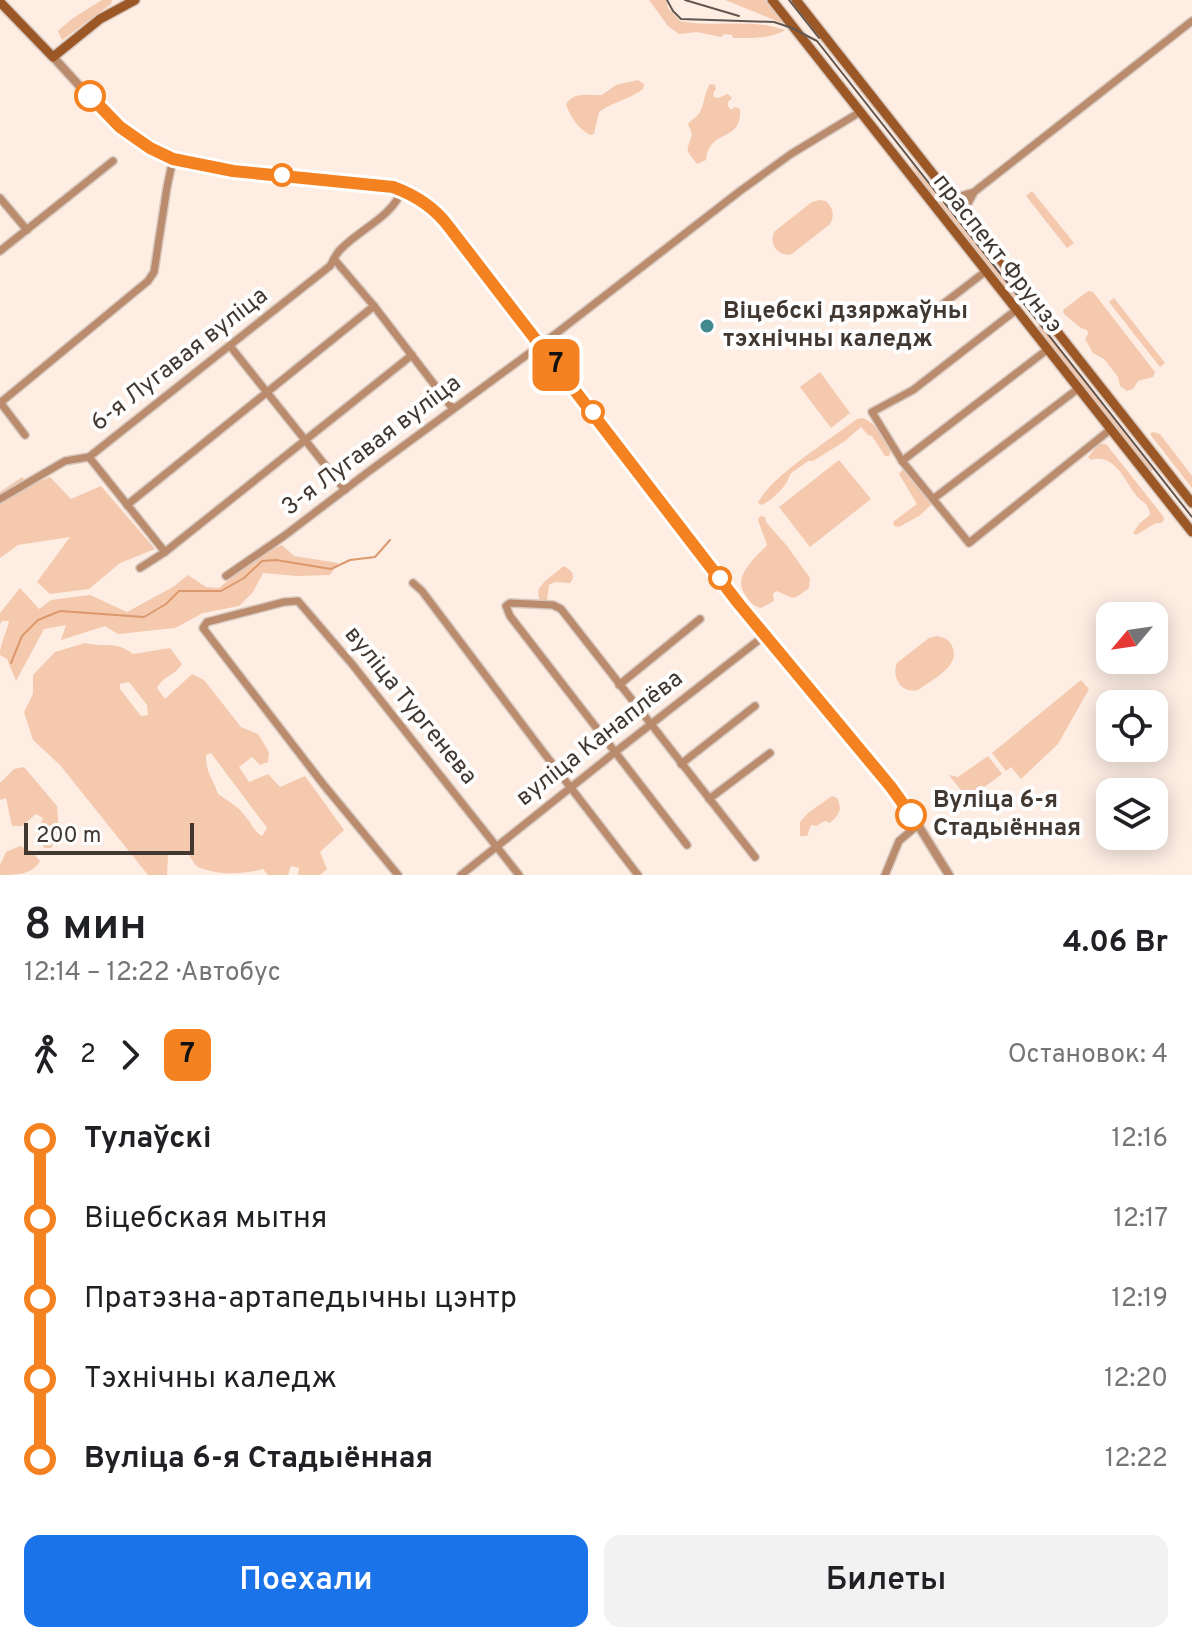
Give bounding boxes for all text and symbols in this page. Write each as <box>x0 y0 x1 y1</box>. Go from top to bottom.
unlabelled marker <box>75 81 105 111</box>
unlabelled marker <box>271 164 293 186</box>
street label: праспект Фрунзэ <box>925 168 1069 340</box>
street label: 6-я Лугавая вуліца <box>85 281 275 439</box>
place label: Віцебскі дзяржаўны тэхнічны каледж <box>723 297 968 355</box>
marker: Віцебскі дзяржаўны тэхнічны каледж <box>698 317 716 335</box>
line badge: 7 <box>530 339 582 391</box>
text: 7 <box>548 347 564 383</box>
street label: 3-я Лугавая вуліца <box>276 369 468 523</box>
unlabelled marker <box>582 401 604 423</box>
unlabelled marker <box>709 567 731 589</box>
north arrow <box>1096 602 1168 674</box>
map controls <box>1096 602 1168 850</box>
street label: вуліца Тургенева <box>337 621 483 791</box>
street label: вуліца Канаплёва <box>510 664 690 814</box>
button: locate <box>1096 690 1168 762</box>
button: layers <box>1096 778 1168 850</box>
place label: Вуліца 6-я Стадыённая <box>933 786 1081 844</box>
marker: Вуліца 6-я Стадыённая <box>896 800 926 830</box>
scale bar <box>24 819 194 855</box>
text: 200 m <box>36 823 101 850</box>
text: 8 мин <box>24 899 147 955</box>
text: 4.06 Br <box>1063 925 1168 962</box>
text: 12:14 – 12:22 · Автобус <box>24 957 281 990</box>
icon: walk <box>24 1033 68 1077</box>
icon: forward <box>108 1033 152 1077</box>
text: 7 <box>180 1037 195 1073</box>
text: 2 <box>80 1039 96 1072</box>
text: Остановок: 4 <box>1008 1039 1168 1072</box>
text: Тулаўскі <box>84 1121 212 1158</box>
text: 12:16 <box>1111 1123 1168 1156</box>
text: Віцебская мытня <box>84 1201 327 1238</box>
text: 12:17 <box>1113 1203 1168 1236</box>
text: Пратэзна-артапедычны цэнтр <box>84 1281 517 1318</box>
text: 12:19 <box>1111 1283 1168 1316</box>
text: Тэхнічны каледж <box>84 1361 337 1398</box>
text: 12:20 <box>1104 1363 1168 1396</box>
text: Вуліца 6-я Стадыённая <box>84 1441 433 1478</box>
text: 12:22 <box>1105 1443 1168 1476</box>
button: Поехали <box>24 1535 588 1627</box>
button: Билеты <box>604 1535 1168 1627</box>

